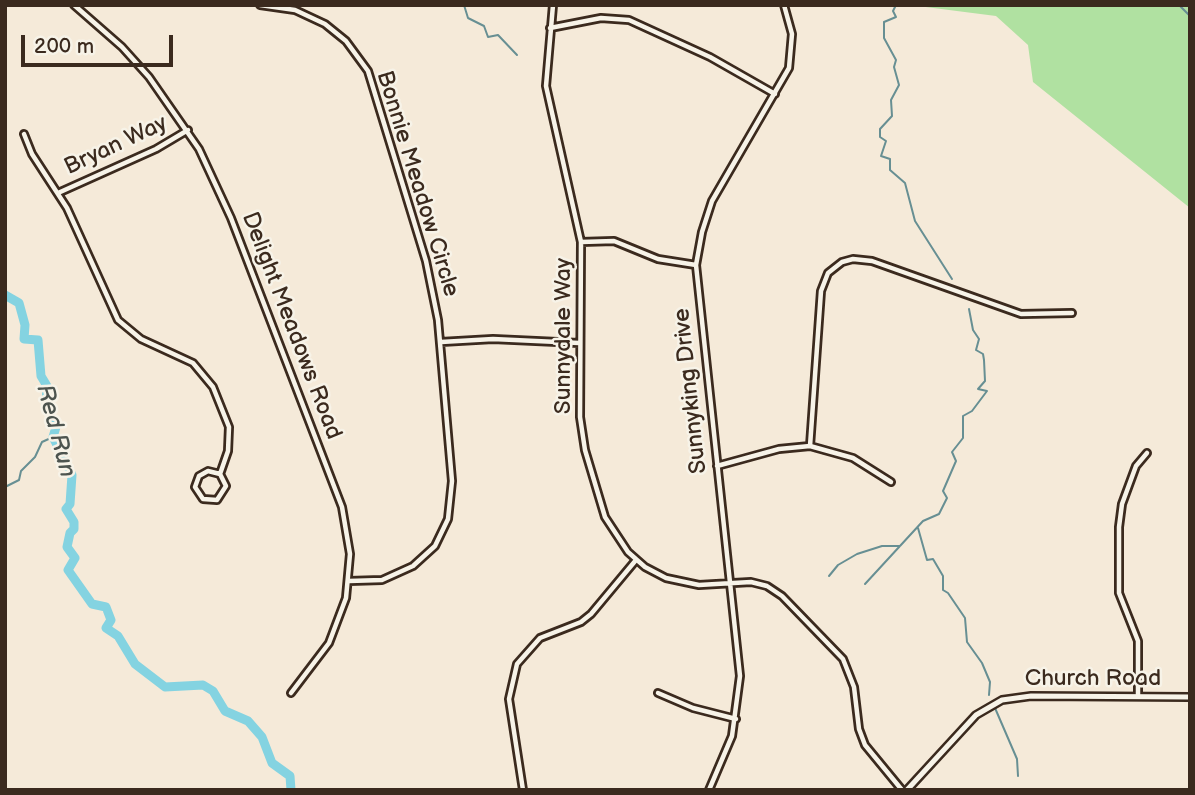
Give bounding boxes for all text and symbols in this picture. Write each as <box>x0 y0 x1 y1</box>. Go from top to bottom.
scale bar <box>24 21 177 65</box>
text: 200 m <box>34 34 94 59</box>
street label: Bonnie Meadow Circle <box>369 68 465 300</box>
street label: Bryan Way <box>60 110 172 182</box>
street label: Delight Meadows Road <box>235 209 347 443</box>
street label: Sunnydale Way <box>550 258 578 414</box>
street label: Sunnyking Drive <box>669 307 713 475</box>
water label: Red Run <box>29 381 81 481</box>
street label: Church Road <box>1025 665 1161 693</box>

